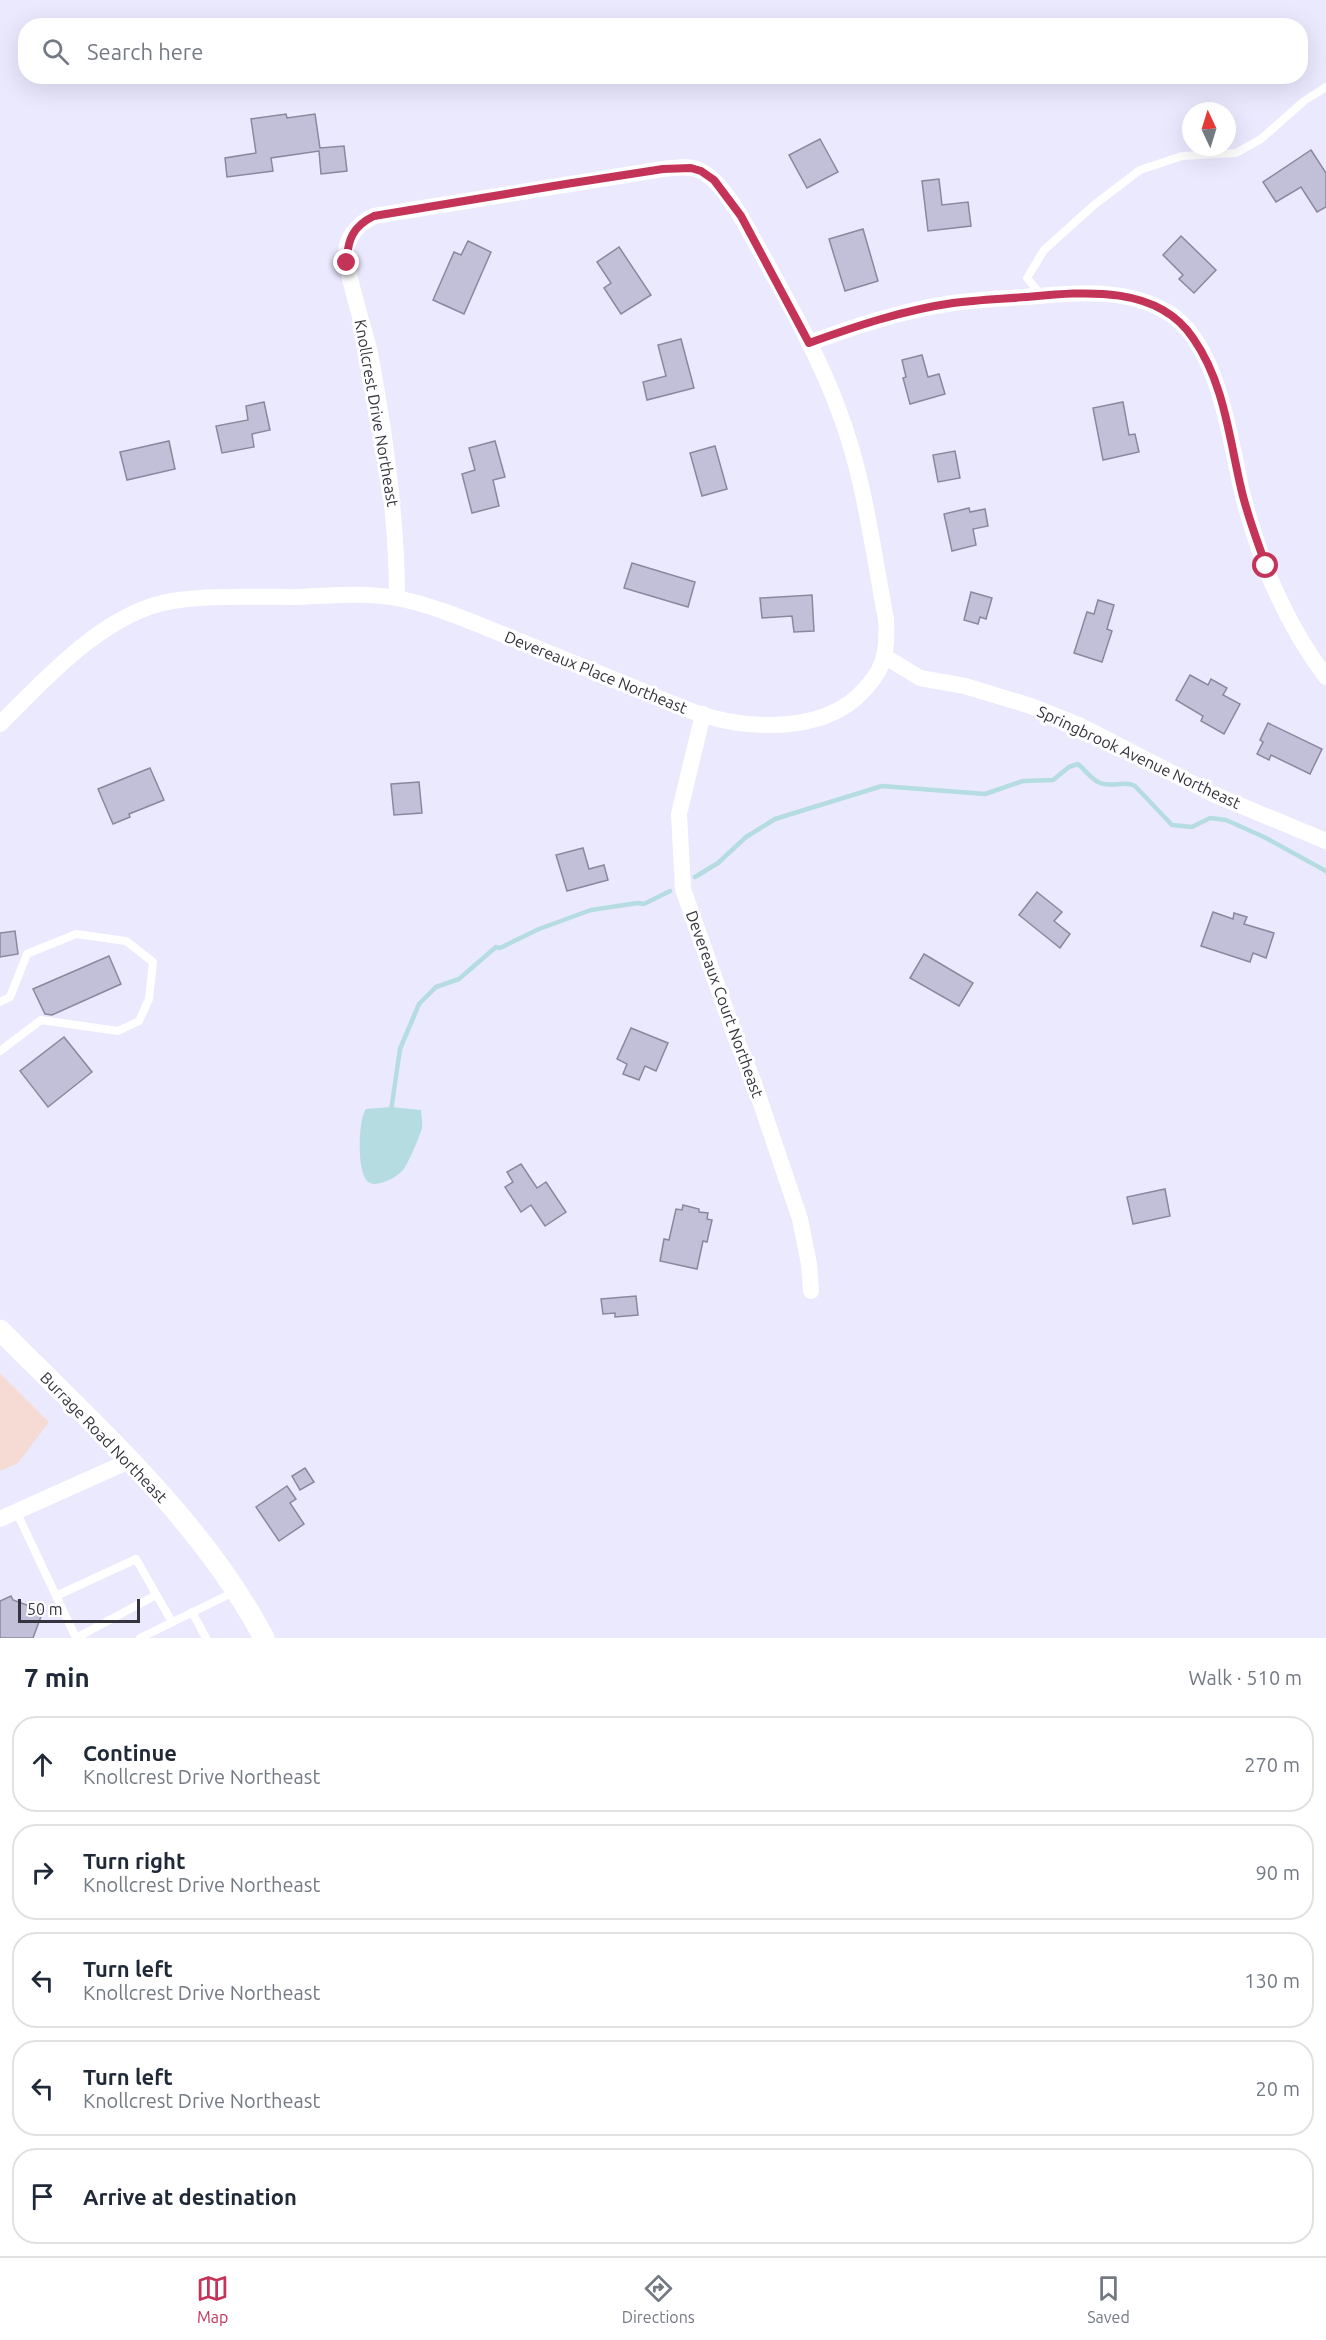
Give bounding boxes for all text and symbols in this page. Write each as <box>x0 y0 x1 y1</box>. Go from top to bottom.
search box <box>18 18 1308 84</box>
icon: search <box>39 35 72 68</box>
text: Search here <box>87 39 203 64</box>
north arrow <box>1182 102 1236 156</box>
route end <box>333 249 359 275</box>
street label: Knollcrest Drive Northeast <box>352 318 402 509</box>
route start <box>1252 552 1278 578</box>
street label: Devereaux Place Northeast <box>502 627 691 717</box>
street label: Springbrook Avenue Northeast <box>1035 702 1244 812</box>
street label: Devereaux Court Northeast <box>683 908 767 1101</box>
street label: Burrage Road Northeast <box>37 1368 172 1507</box>
scale bar <box>18 1596 140 1624</box>
text: 50 m <box>27 1600 63 1618</box>
text: 7 min <box>24 1663 90 1692</box>
text: Walk · 510 m <box>1189 1666 1302 1689</box>
text: Continue <box>83 1740 177 1765</box>
icon: ahead <box>26 1748 59 1781</box>
text: 270 m <box>1244 1753 1300 1776</box>
text: Knollcrest Drive Northeast <box>83 1765 320 1788</box>
text: Turn right <box>83 1848 185 1873</box>
icon: right <box>26 1856 59 1889</box>
text: 90 m <box>1256 1861 1300 1884</box>
text: Knollcrest Drive Northeast <box>83 1873 320 1896</box>
text: Turn left <box>83 1956 173 1981</box>
icon: left <box>26 1964 59 1997</box>
text: 130 m <box>1244 1969 1300 1992</box>
text: Knollcrest Drive Northeast <box>83 1981 320 2004</box>
text: Turn left <box>83 2064 173 2089</box>
icon: left <box>26 2072 59 2105</box>
text: 20 m <box>1256 2077 1300 2100</box>
text: Knollcrest Drive Northeast <box>83 2089 320 2112</box>
icon: arrive <box>26 2180 59 2213</box>
text: Arrive at destination <box>83 2184 297 2209</box>
tab: Map <box>196 2272 229 2326</box>
tab: Directions <box>622 2272 695 2326</box>
tab: Saved <box>1087 2272 1130 2326</box>

